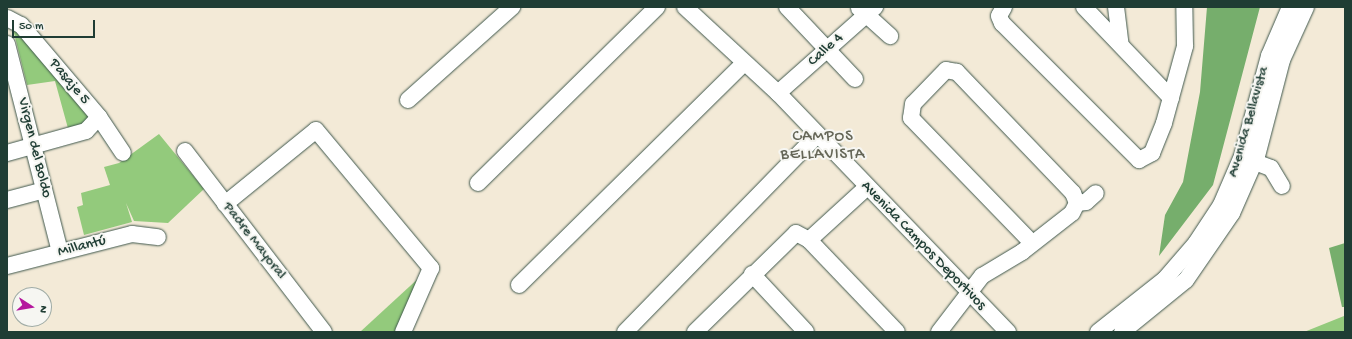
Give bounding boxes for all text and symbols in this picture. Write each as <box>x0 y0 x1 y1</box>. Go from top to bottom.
scale bar <box>14 12 97 38</box>
text: 50 m <box>19 20 44 34</box>
street label: Calle 4 <box>805 29 847 71</box>
street label: Pasaje 5 <box>45 56 93 108</box>
street label: Avenida Bellavista <box>1225 65 1273 179</box>
street label: Virgen del Boldo <box>13 96 55 200</box>
district label: CAMPOS BELLAVISTA <box>780 128 866 166</box>
street label: Avenida Campos Deportivos <box>856 178 990 314</box>
street label: Padre Mayoral <box>218 199 290 283</box>
street label: Millantú <box>56 232 108 262</box>
north arrow <box>12 287 52 327</box>
text: N <box>36 305 49 314</box>

